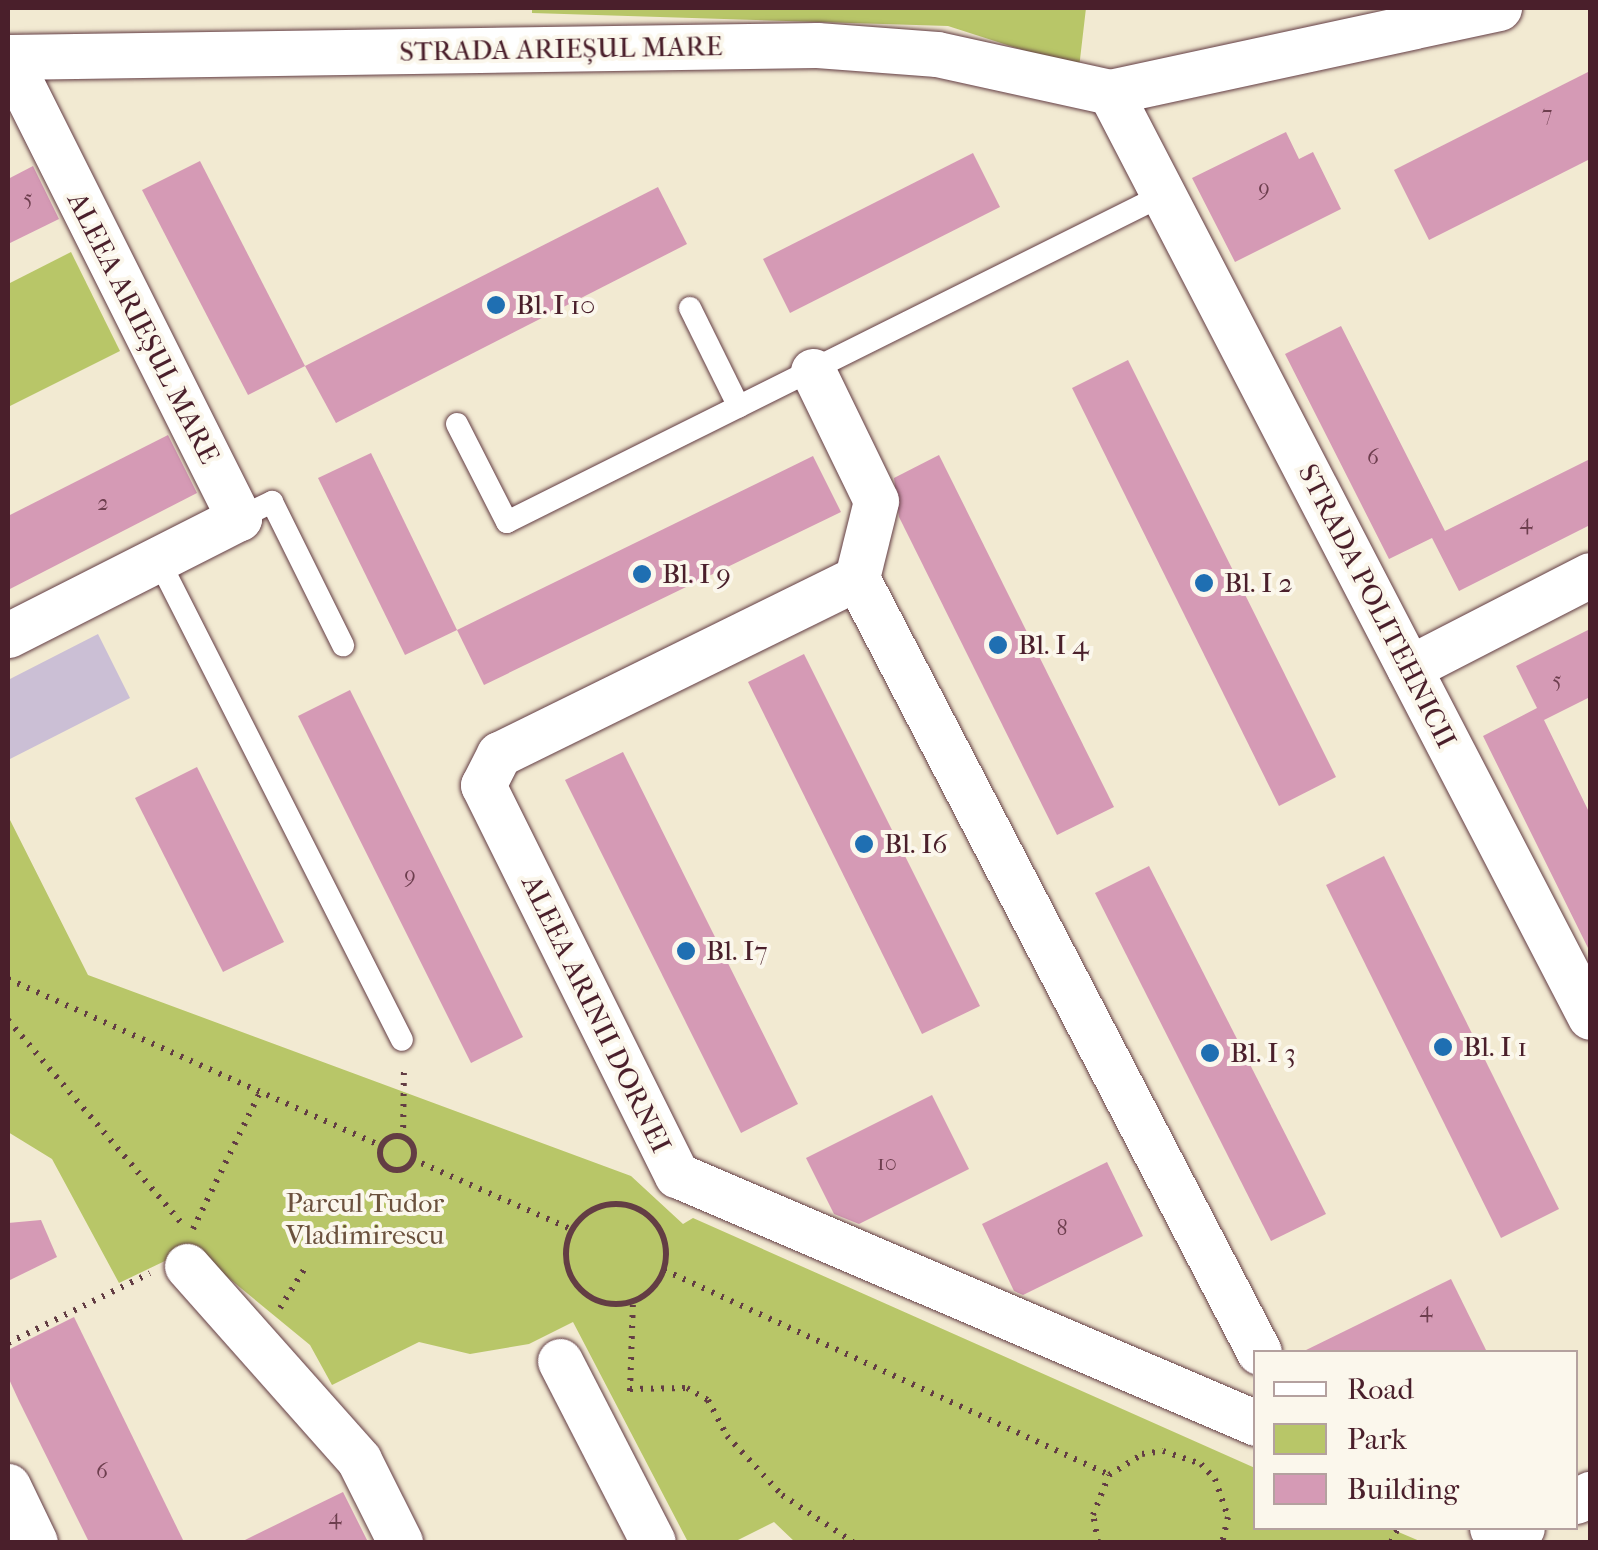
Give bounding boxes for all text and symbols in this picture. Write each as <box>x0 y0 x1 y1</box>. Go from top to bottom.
street label: STRADA ARIEȘUL MARE <box>399 29 723 69</box>
house number: 7 <box>1542 102 1552 128</box>
house number: 9 <box>1258 176 1270 202</box>
house number: 5 <box>23 186 33 212</box>
street label: ALEEA ARIEȘUL MARE <box>60 187 226 469</box>
place label: Bl. I 10 <box>516 288 596 322</box>
marker: Bl. I 10 <box>485 294 507 316</box>
house number: 6 <box>1367 445 1379 471</box>
street label: STRADA POLITEHNICII <box>1291 459 1463 753</box>
house number: 2 <box>97 491 109 517</box>
house number: 4 <box>1520 510 1532 536</box>
place label: Bl. I 9 <box>662 557 731 591</box>
marker: Bl. I 9 <box>631 563 653 585</box>
place label: Bl. I 2 <box>1224 566 1293 600</box>
marker: Bl. I 2 <box>1193 572 1215 594</box>
place label: Bl. I 4 <box>1018 628 1089 662</box>
marker: Bl. I 4 <box>987 634 1009 656</box>
house number: 5 <box>1552 668 1562 694</box>
place label: Bl. I6 <box>884 827 947 861</box>
marker: Bl. I6 <box>853 833 875 855</box>
house number: 9 <box>404 863 416 889</box>
street label: ALEEA ARINII DORNEI <box>514 870 678 1158</box>
place label: Bl. I7 <box>706 934 768 968</box>
marker: Bl. I7 <box>675 940 697 962</box>
place label: Bl. I 1 <box>1463 1030 1527 1064</box>
place label: Bl. I 3 <box>1230 1036 1296 1070</box>
marker: Bl. I 1 <box>1432 1036 1454 1058</box>
marker: Bl. I 3 <box>1199 1042 1221 1064</box>
house number: 10 <box>877 1151 897 1177</box>
park label: Parcul Tudor Vladimirescu <box>286 1186 444 1252</box>
house number: 8 <box>1056 1216 1068 1242</box>
house number: 4 <box>1420 1298 1432 1324</box>
legend <box>1253 1350 1578 1530</box>
text: Road <box>1347 1372 1414 1407</box>
text: Park <box>1347 1422 1407 1457</box>
house number: 6 <box>96 1459 108 1485</box>
text: Building <box>1347 1472 1459 1507</box>
house number: 4 <box>329 1505 341 1531</box>

